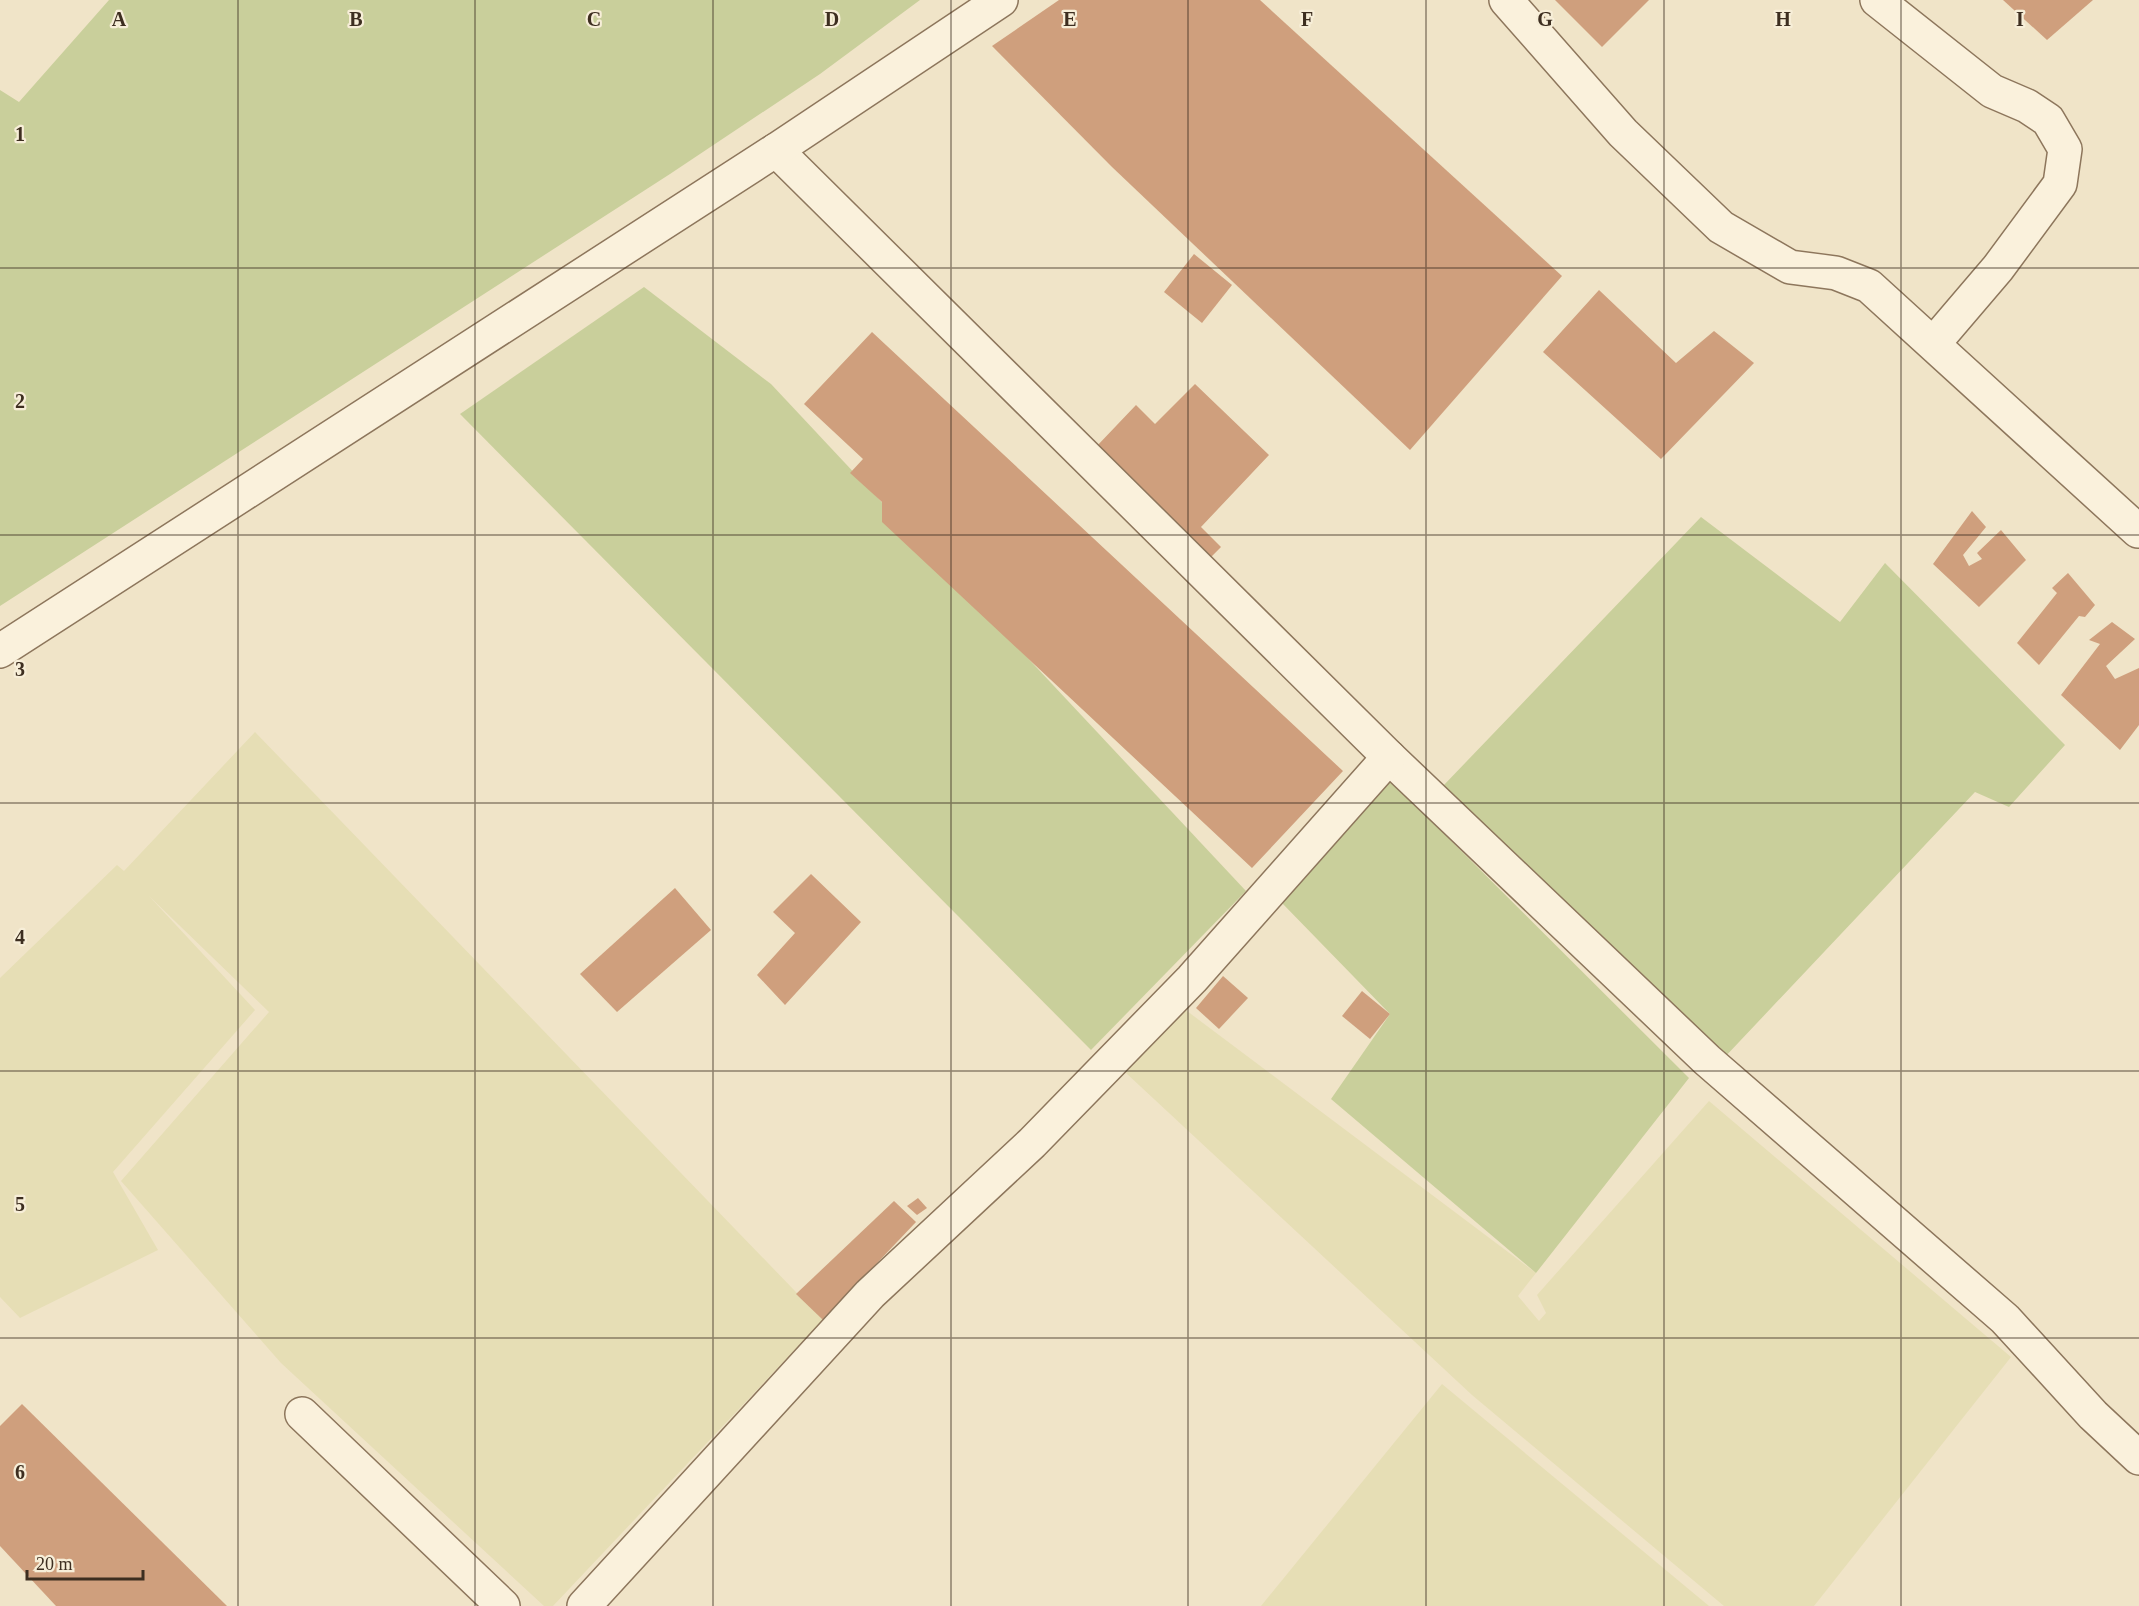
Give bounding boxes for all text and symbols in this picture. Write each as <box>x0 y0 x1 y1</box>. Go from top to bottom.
text: A <box>112 8 127 30</box>
text: B <box>349 8 363 30</box>
text: C <box>587 8 601 30</box>
text: D <box>825 8 839 30</box>
text: E <box>1063 8 1077 30</box>
text: F <box>1301 8 1313 30</box>
text: G <box>1537 8 1553 30</box>
text: H <box>1775 8 1791 30</box>
text: I <box>2016 8 2024 30</box>
text: 1 <box>15 123 25 145</box>
text: 2 <box>15 390 25 412</box>
text: 3 <box>15 658 25 680</box>
text: 4 <box>15 926 25 948</box>
text: 5 <box>15 1193 25 1215</box>
text: 6 <box>15 1461 25 1483</box>
scale bar <box>27 1543 142 1581</box>
text: 20 m <box>36 1554 73 1574</box>

